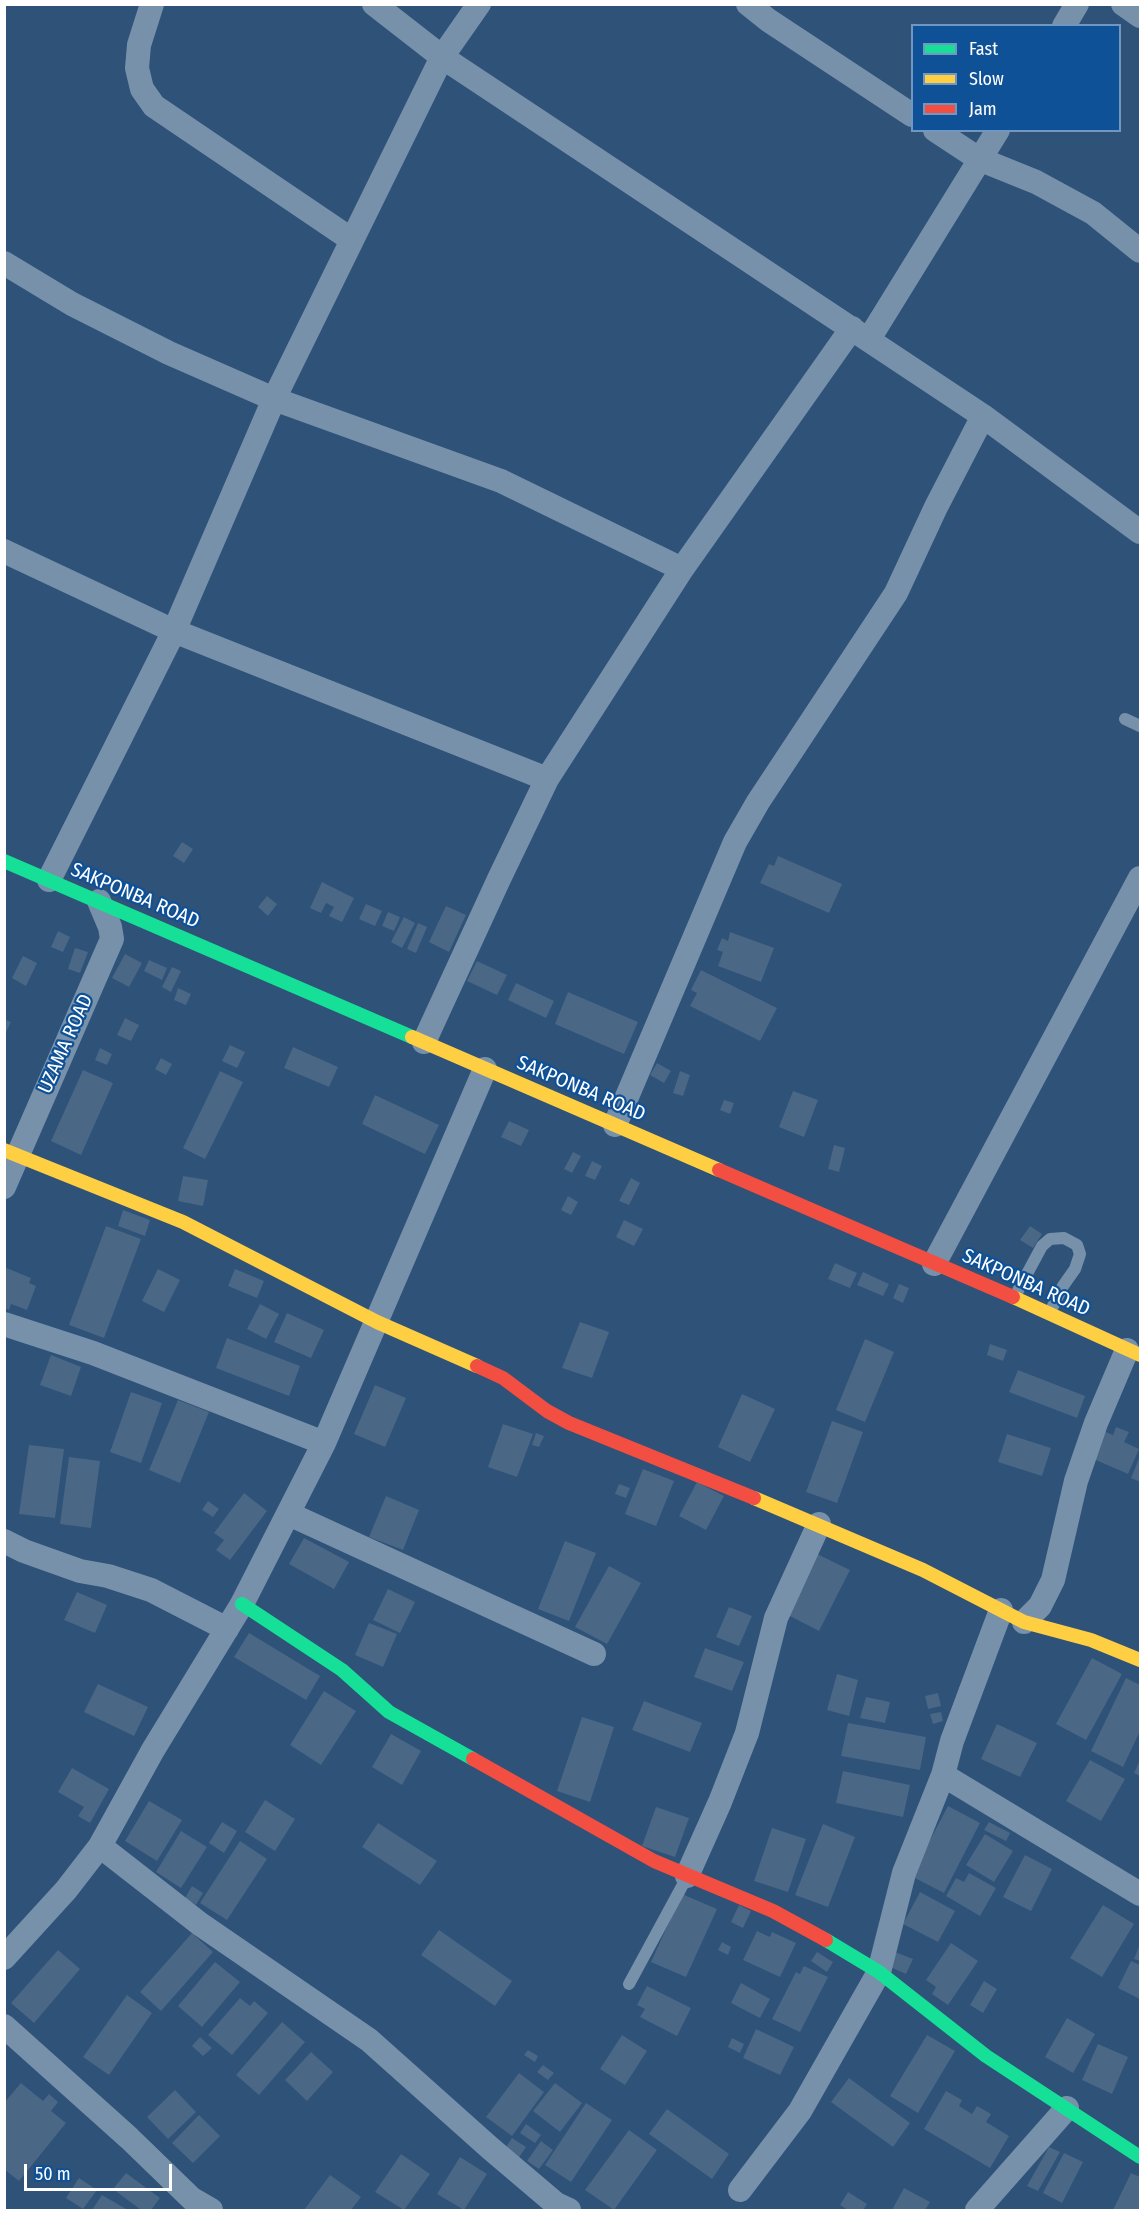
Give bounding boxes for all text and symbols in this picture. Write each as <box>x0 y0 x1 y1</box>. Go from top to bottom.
legend <box>911 24 1121 132</box>
text: Fast <box>969 38 998 60</box>
text: Slow <box>969 68 1004 90</box>
text: Jam <box>969 98 997 120</box>
street label: SAKPONBA ROAD <box>67 858 203 934</box>
street label: UZAMA ROAD <box>33 991 99 1097</box>
street label: SAKPONBA ROAD <box>513 1051 649 1127</box>
street label: SAKPONBA ROAD <box>958 1244 1094 1322</box>
scale bar <box>27 2152 176 2190</box>
text: 50 m <box>35 2163 71 2185</box>

